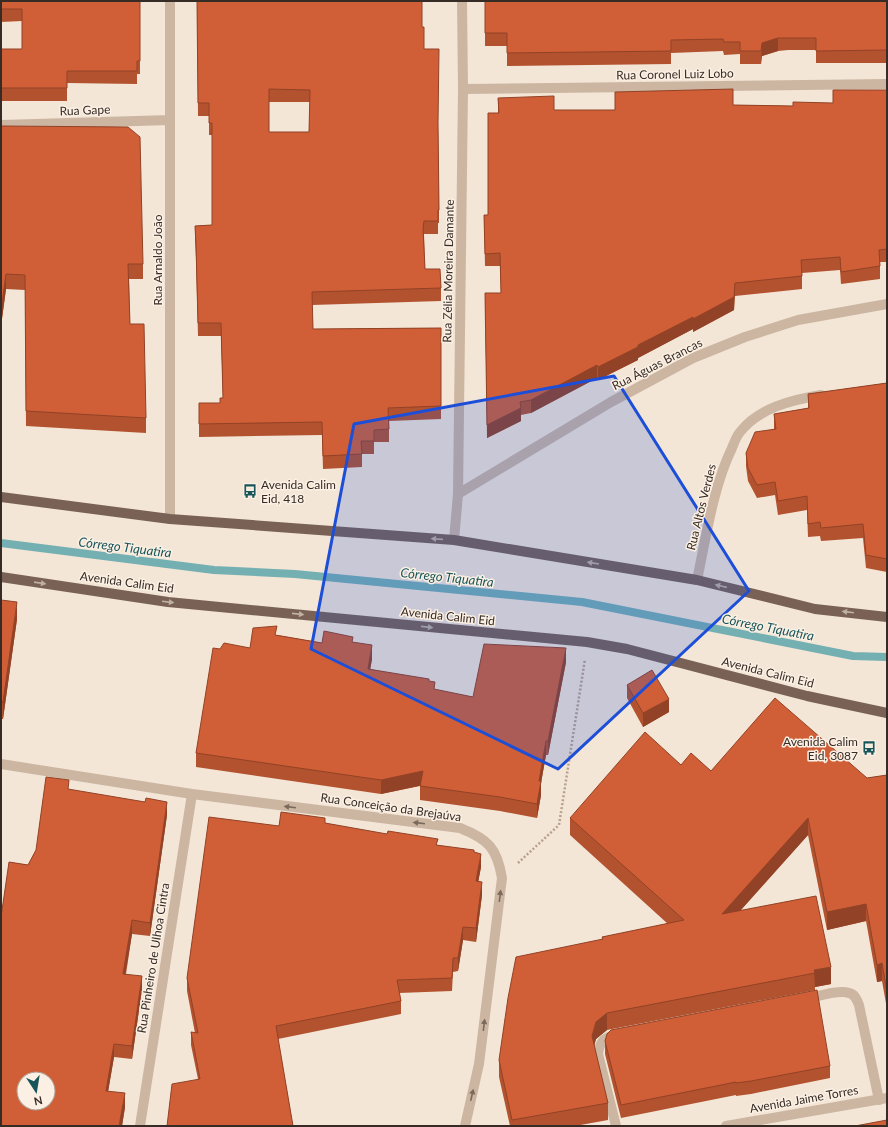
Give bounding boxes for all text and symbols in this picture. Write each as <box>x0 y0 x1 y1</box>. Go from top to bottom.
street label: Rua Coronel Luiz Lobo <box>616 65 734 83</box>
street label: Rua Gape <box>59 102 111 118</box>
street label: Rua Zélia Moreira Damante <box>439 199 457 343</box>
street label: Rua Arnaldo João <box>150 214 165 306</box>
street label: Rua Águas Brancas <box>609 335 705 393</box>
street label: Rua Altos Verdes <box>683 462 719 552</box>
place label: Avenida Calim Eid, 418 <box>261 477 336 506</box>
bus stop icon: Avenida Calim Eid, 418 <box>242 483 258 499</box>
water label: Córrego Tiquatira <box>78 533 173 561</box>
one-way arrow <box>431 536 443 543</box>
one-way arrow <box>587 560 599 566</box>
water label: Córrego Tiquatira <box>400 564 495 590</box>
street label: Avenida Calim Eid <box>79 568 175 596</box>
one-way arrow <box>34 580 46 586</box>
one-way arrow <box>715 583 727 589</box>
one-way arrow <box>162 598 174 605</box>
street label: Avenida Calim Eid <box>400 604 496 628</box>
one-way arrow <box>842 609 854 616</box>
water label: Córrego Tiquatira <box>721 610 816 644</box>
one-way arrow <box>292 611 304 618</box>
one-way arrow <box>421 623 433 630</box>
street label: Avenida Calim Eid <box>720 653 816 691</box>
place label: Avenida Calim Eid, 3087 <box>783 734 858 763</box>
bus stop icon: Avenida Calim Eid, 3087 <box>861 740 877 756</box>
street label: Rua Conceição da Brejaúva <box>320 790 462 824</box>
one-way arrow <box>284 804 296 810</box>
one-way arrow <box>413 820 425 826</box>
street label: Rua Pinheiro de Ulhoa Cintra <box>134 882 172 1034</box>
one-way arrow <box>497 890 503 902</box>
one-way arrow <box>481 1019 487 1031</box>
north arrow <box>16 1071 56 1111</box>
street label: Avenida Jaime Torres <box>749 1082 859 1116</box>
one-way arrow <box>469 1089 475 1101</box>
text: N <box>33 1094 44 1109</box>

